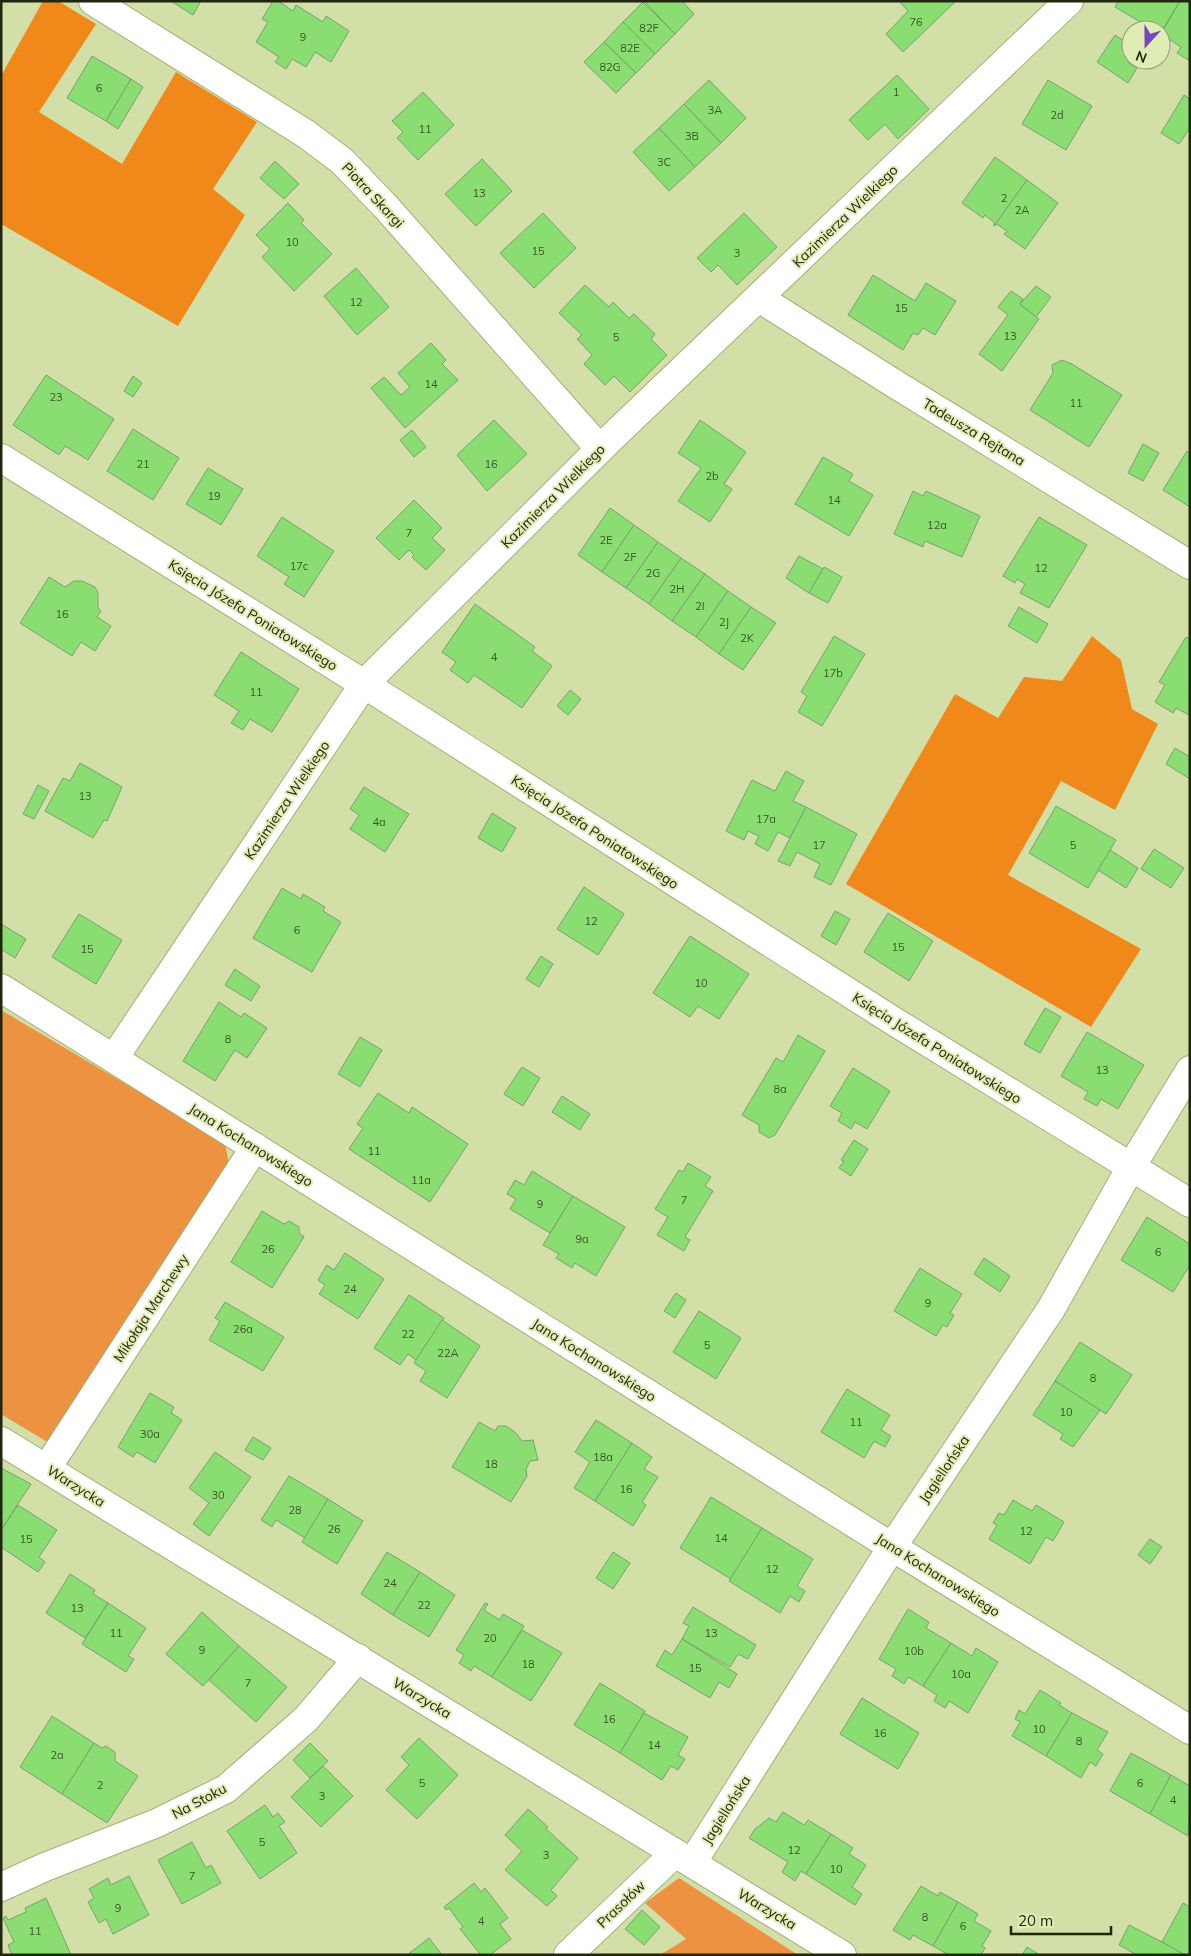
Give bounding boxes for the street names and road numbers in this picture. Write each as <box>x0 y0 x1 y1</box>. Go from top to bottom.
street label: Piotra Skargi <box>338 158 408 232</box>
street label: Kazimierza Wielkiego <box>788 161 902 271</box>
street label: Tadeusza Rejtana <box>919 394 1029 470</box>
street label: Kazimierza Wielkiego <box>497 440 609 552</box>
street label: Księcia Józefa Poniatowskiego <box>165 555 341 675</box>
street label: Kazimierza Wielkiego <box>240 737 334 863</box>
street label: Księcia Józefa Poniatowskiego <box>508 771 682 893</box>
street label: Księcia Józefa Poniatowskiego <box>849 988 1025 1108</box>
street label: Jana Kochanowskiego <box>186 1099 316 1191</box>
street label: Mikołaja Marchewy <box>109 1250 193 1365</box>
street label: Jana Kochanowskiego <box>529 1314 659 1406</box>
street label: Jagiellońska <box>915 1432 973 1506</box>
street label: Warzycka <box>44 1461 108 1511</box>
street label: Jana Kochanowskiego <box>873 1529 1003 1621</box>
street label: Warzycka <box>389 1673 455 1723</box>
street label: Jagiellońska <box>698 1772 754 1848</box>
street label: Na Stoku <box>169 1779 229 1823</box>
street label: Prasołów <box>593 1876 649 1932</box>
street label: Warzycka <box>734 1884 800 1934</box>

